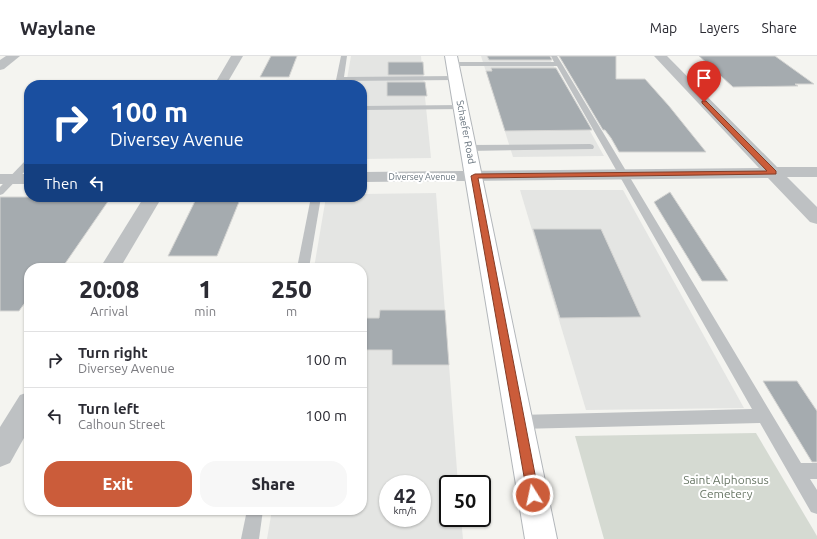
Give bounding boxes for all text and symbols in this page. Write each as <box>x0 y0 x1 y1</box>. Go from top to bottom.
text: Waylane <box>20 17 96 39</box>
text: Map <box>650 20 677 36</box>
text: Layers <box>699 20 739 36</box>
text: Share <box>761 20 797 36</box>
pin <box>687 61 721 102</box>
icon: arrive <box>693 67 715 89</box>
icon: right <box>44 96 96 148</box>
text: 100 m <box>110 96 188 127</box>
street label: Schaefer Road <box>454 99 478 165</box>
text: Diversey Avenue <box>110 129 244 149</box>
icon: left <box>86 172 108 194</box>
street label: Diversey Avenue <box>389 172 455 182</box>
text: Then <box>44 175 78 192</box>
text: 20:08 <box>79 276 139 303</box>
text: 1 <box>198 276 212 303</box>
text: 250 <box>271 276 312 303</box>
text: Arrival <box>90 304 128 318</box>
text: min <box>194 304 216 318</box>
text: m <box>286 304 297 318</box>
text: Turn right <box>78 344 148 361</box>
icon: right <box>44 349 66 371</box>
text: 100 m <box>305 351 347 368</box>
text: Diversey Avenue <box>78 361 175 375</box>
text: Turn left <box>78 400 139 417</box>
icon: left <box>44 405 66 427</box>
text: 100 m <box>305 407 347 424</box>
text: Calhoun Street <box>78 417 165 431</box>
button: Exit <box>44 461 192 507</box>
button: Share <box>200 461 347 507</box>
park label: Saint Alphonsus Cemetery <box>683 473 769 500</box>
position arrow <box>512 474 554 516</box>
speed limit sign: 50 <box>439 475 491 527</box>
text: 42 <box>394 484 416 507</box>
text: km/h <box>393 505 417 516</box>

